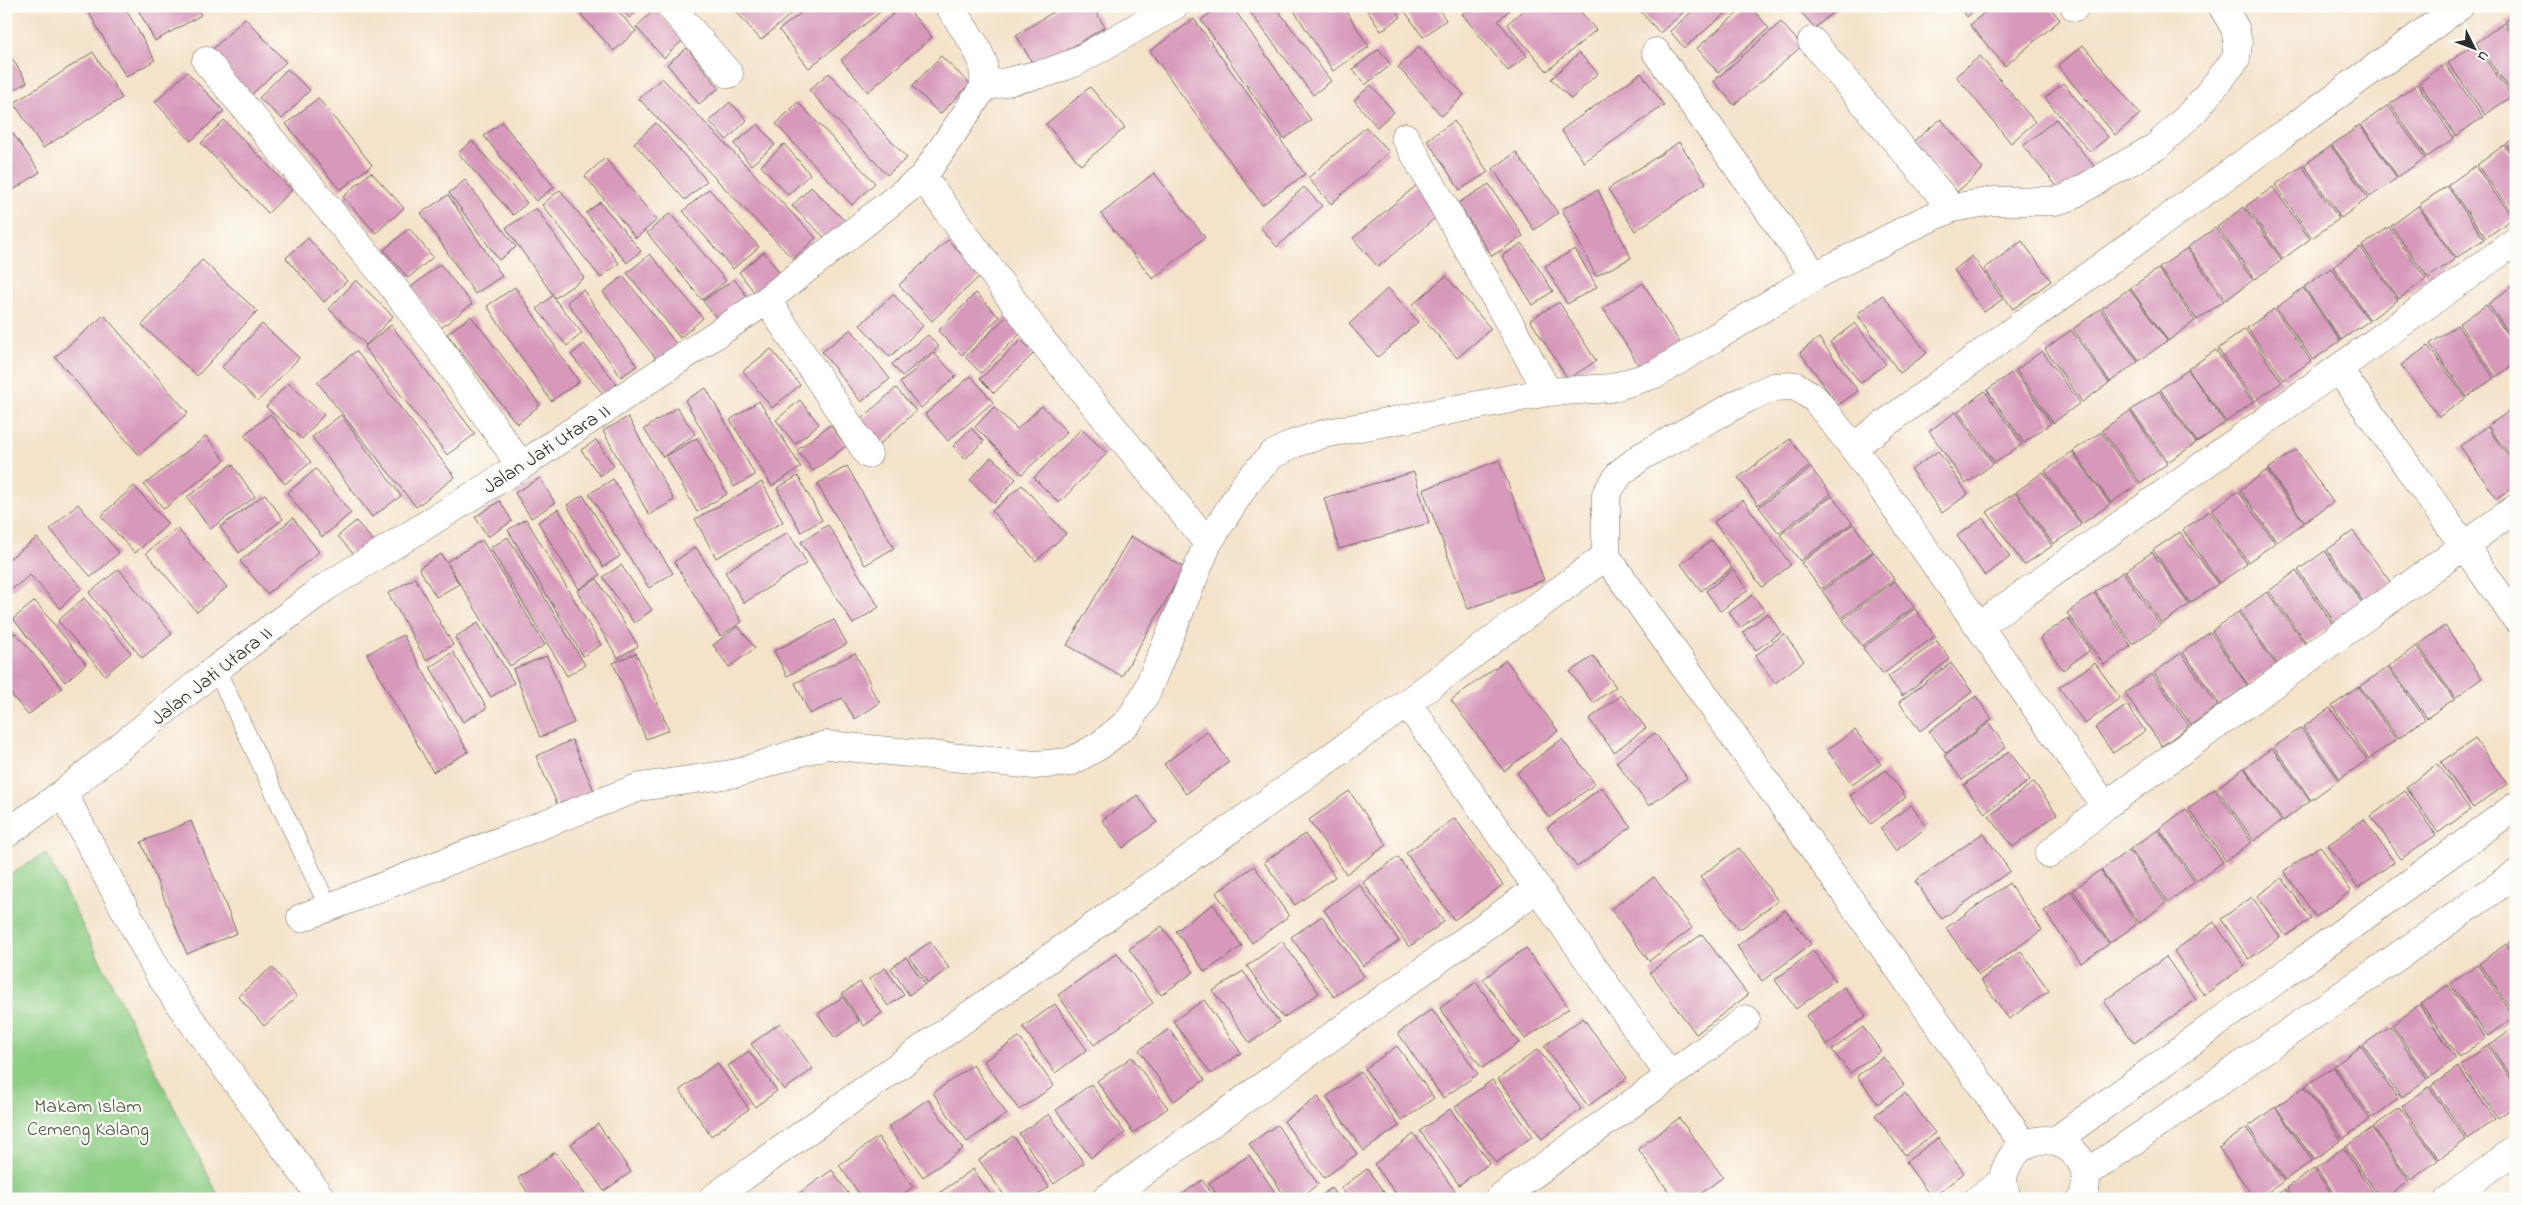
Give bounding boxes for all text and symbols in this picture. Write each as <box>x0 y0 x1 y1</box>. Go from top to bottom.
north arrow <box>2450 22 2500 72</box>
text: U <box>2472 45 2493 66</box>
street label: Jalan Jati Utara II <box>478 398 617 502</box>
street label: Jalan Jati Utara II <box>146 620 279 734</box>
park label: Makam Islam Cemeng Kalang <box>27 1093 149 1146</box>

